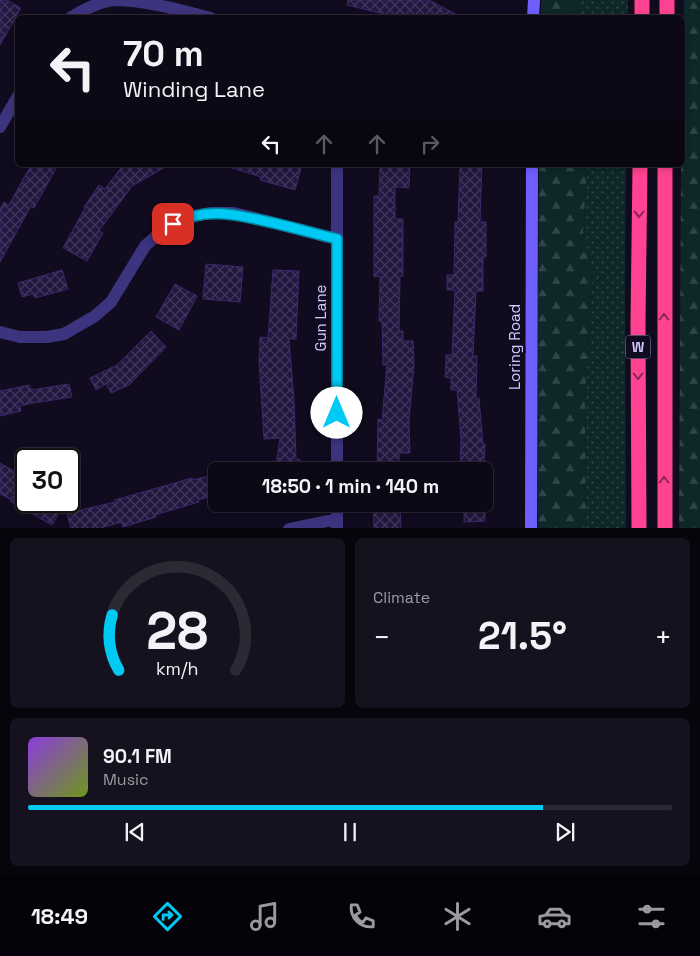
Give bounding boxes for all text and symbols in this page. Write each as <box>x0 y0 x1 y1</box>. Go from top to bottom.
text: 70 m <box>123 32 204 76</box>
icon: left <box>40 35 105 100</box>
text: Winding Lane <box>123 75 265 103</box>
icon: left <box>257 130 285 158</box>
icon: ahead <box>310 130 338 158</box>
icon: ahead <box>363 130 391 158</box>
icon: right <box>416 130 444 158</box>
pin <box>152 203 194 245</box>
icon: arrive <box>159 210 187 238</box>
one-way arrow <box>634 210 644 218</box>
street label: Gun Lane <box>311 284 330 352</box>
street label: Loring Road <box>505 304 524 390</box>
one-way arrow <box>659 313 669 321</box>
road number: W <box>626 336 650 358</box>
one-way arrow <box>633 372 643 380</box>
position arrow <box>310 386 362 438</box>
speed limit sign: 30 <box>15 448 80 513</box>
text: 18:50 · 1 min · 140 m <box>262 474 439 499</box>
one-way arrow <box>659 476 669 484</box>
text: Climate <box>373 587 430 608</box>
text: 28 <box>146 598 209 664</box>
text: 21.5° <box>478 612 567 660</box>
text: − <box>373 619 390 655</box>
text: + <box>655 619 672 655</box>
text: km/h <box>156 657 199 680</box>
text: 90.1 FM <box>103 744 172 769</box>
text: Music <box>103 769 149 790</box>
icon: previous <box>121 818 149 846</box>
icon: pause <box>336 818 364 846</box>
icon: next <box>551 818 579 846</box>
icon: directions <box>150 899 185 934</box>
icon: music <box>247 899 282 934</box>
icon: phone <box>344 899 379 934</box>
icon: climate <box>440 899 475 934</box>
icon: car <box>537 899 572 934</box>
icon: filters <box>634 899 669 934</box>
text: 18:49 <box>31 902 88 930</box>

